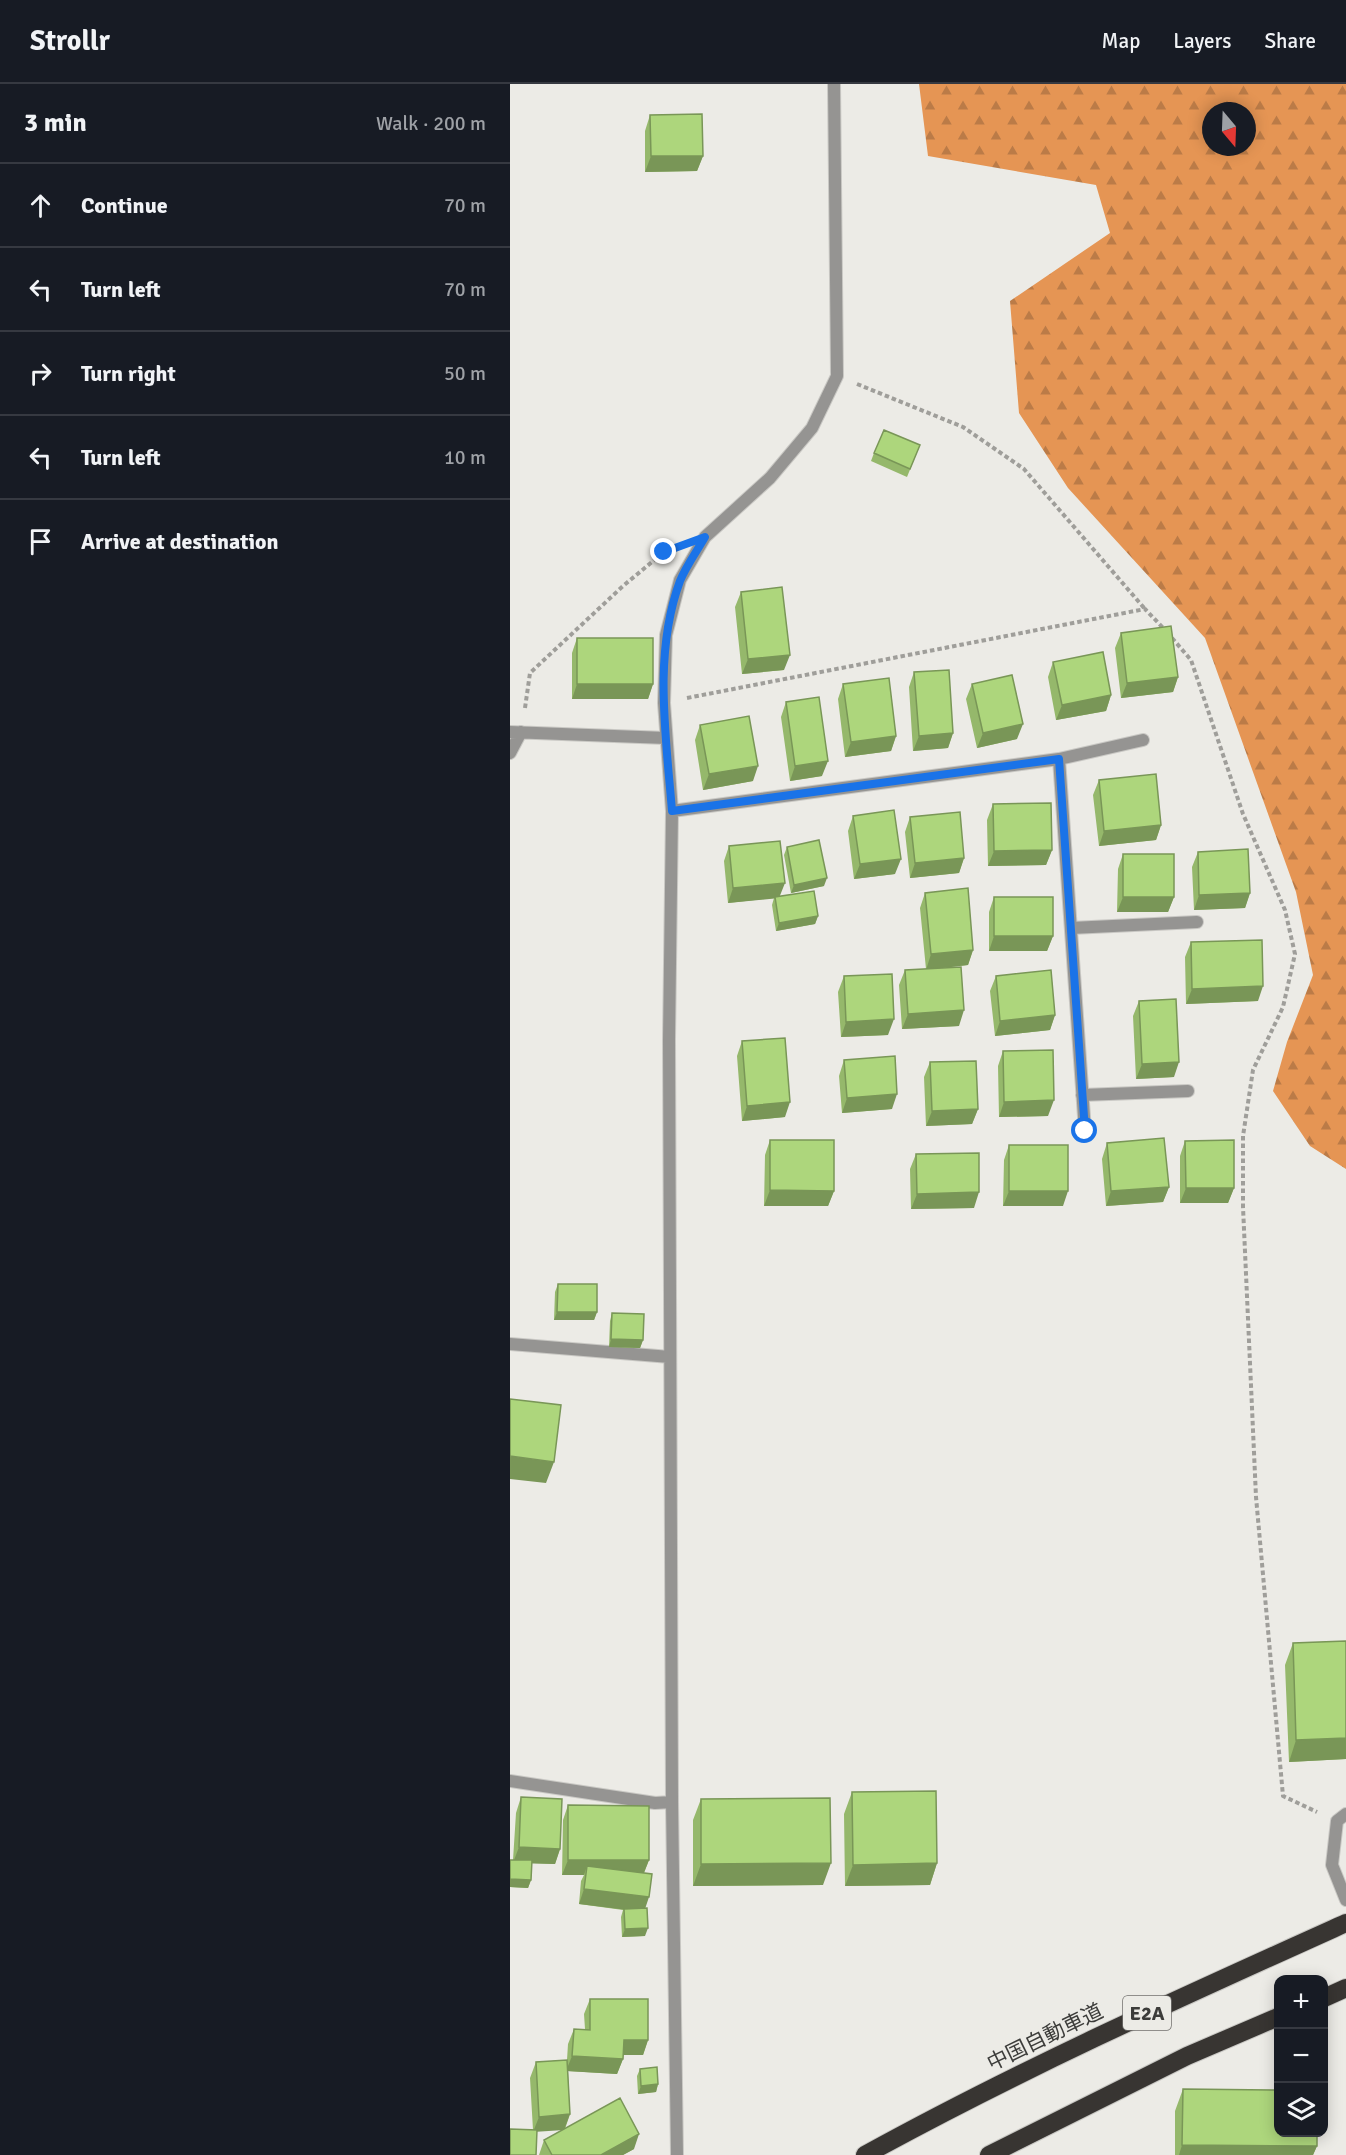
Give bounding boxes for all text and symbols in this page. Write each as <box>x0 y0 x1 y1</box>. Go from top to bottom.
text: Strollr <box>30 24 110 58</box>
text: Map <box>1102 28 1140 54</box>
text: Layers <box>1173 28 1231 54</box>
text: Share <box>1264 28 1316 54</box>
north arrow <box>1202 102 1256 156</box>
text: 3 min <box>24 107 87 139</box>
text: Walk · 200 m <box>376 111 486 136</box>
icon: ahead <box>24 189 57 222</box>
text: Continue <box>81 192 168 219</box>
text: 70 m <box>444 193 486 218</box>
icon: left <box>24 273 57 306</box>
text: Turn left <box>81 276 161 303</box>
text: 70 m <box>444 277 486 302</box>
icon: right <box>24 357 57 390</box>
text: Turn right <box>81 360 176 387</box>
text: 50 m <box>444 361 486 386</box>
icon: left <box>24 441 57 474</box>
text: Turn left <box>81 444 161 471</box>
text: 10 m <box>444 445 486 470</box>
icon: arrive <box>24 525 57 558</box>
text: Arrive at destination <box>81 528 278 555</box>
route end <box>650 538 676 564</box>
route start <box>1071 1117 1097 1143</box>
map controls <box>1274 1975 1328 2137</box>
button: + <box>1274 1975 1328 2029</box>
road number: E2A <box>1123 1996 1171 2030</box>
street label: 中国自動車道 <box>983 1998 1107 2076</box>
button: − <box>1274 2029 1328 2083</box>
button: layers <box>1274 2083 1328 2137</box>

